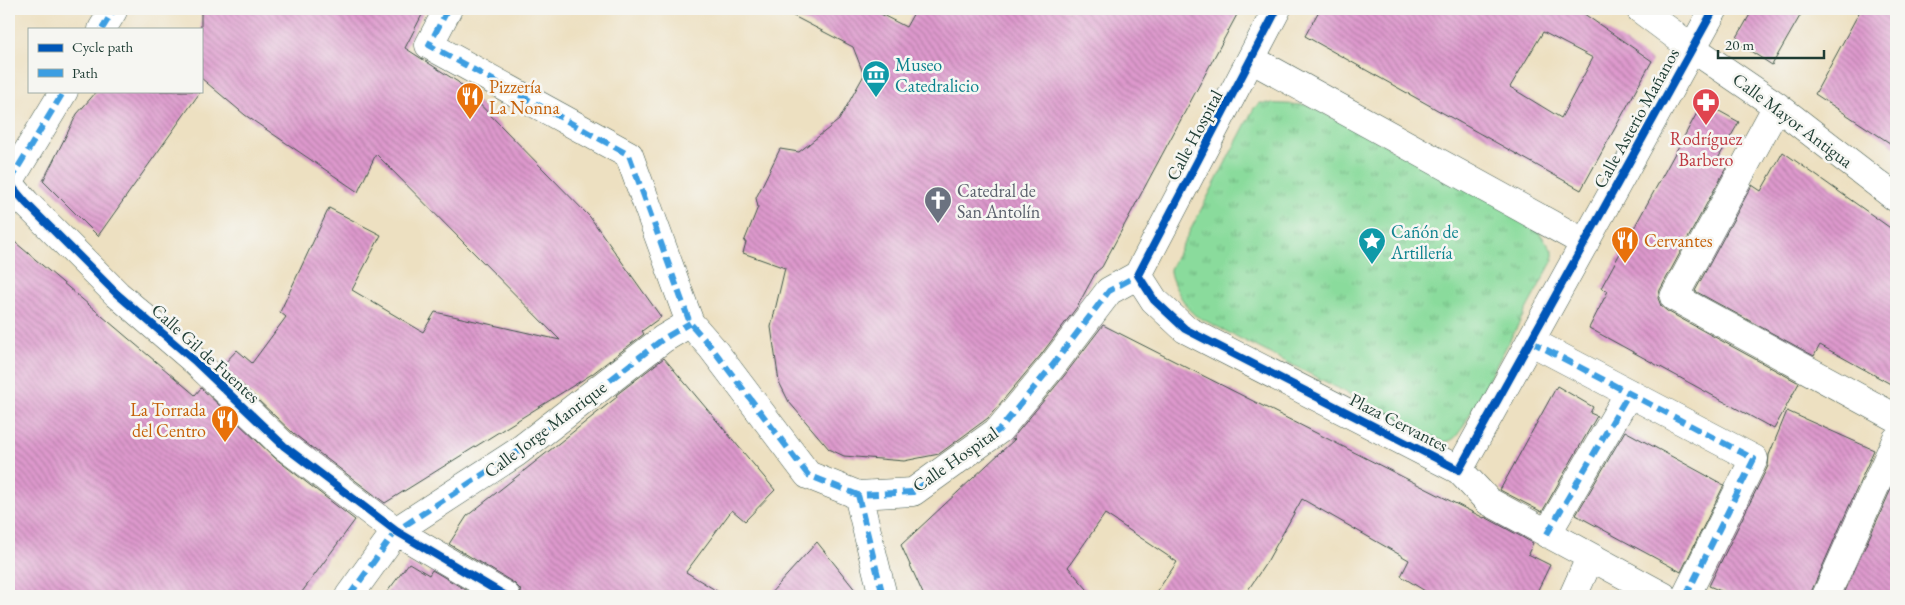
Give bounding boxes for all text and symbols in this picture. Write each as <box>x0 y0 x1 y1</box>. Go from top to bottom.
legend <box>28 28 202 92</box>
scale bar <box>1718 28 1824 60</box>
text: 20 m <box>1725 35 1754 54</box>
text: Cycle path <box>72 37 134 56</box>
street label: Calle Asterio Mañanos <box>1588 44 1684 192</box>
place label: Museo Catedralicio <box>895 53 979 97</box>
museum icon: Museo Catedralicio <box>861 59 891 98</box>
text: Path <box>72 63 98 82</box>
street label: Calle Mayor Antigua <box>1728 67 1858 173</box>
place label: Pizzería La Nonna <box>489 75 560 119</box>
restaurant icon: Pizzería La Nonna <box>455 81 485 120</box>
street label: Calle Hospital <box>1161 86 1227 184</box>
pharmacy icon: Rodríguez Barbero <box>1691 87 1721 126</box>
place label: Rodríguez Barbero <box>1670 127 1742 171</box>
place label: Catedral de San Antolín <box>957 179 1041 223</box>
church icon: Catedral de San Antolín <box>923 185 953 224</box>
place label: Cañón de Artillería <box>1390 220 1459 264</box>
restaurant icon: Cervantes <box>1610 225 1640 264</box>
place icon: Cañón de Artillería <box>1357 226 1387 265</box>
place label: Cervantes <box>1644 229 1713 252</box>
street label: Calle Gil de Fuentes <box>147 298 265 408</box>
street label: Calle Jorge Manrique <box>479 375 611 483</box>
street label: Plaza Cervantes <box>1346 387 1452 457</box>
place label: La Torrada del Centro <box>130 398 207 442</box>
restaurant icon: La Torrada del Centro <box>210 404 240 443</box>
street label: Calle Hospital <box>908 421 1002 497</box>

